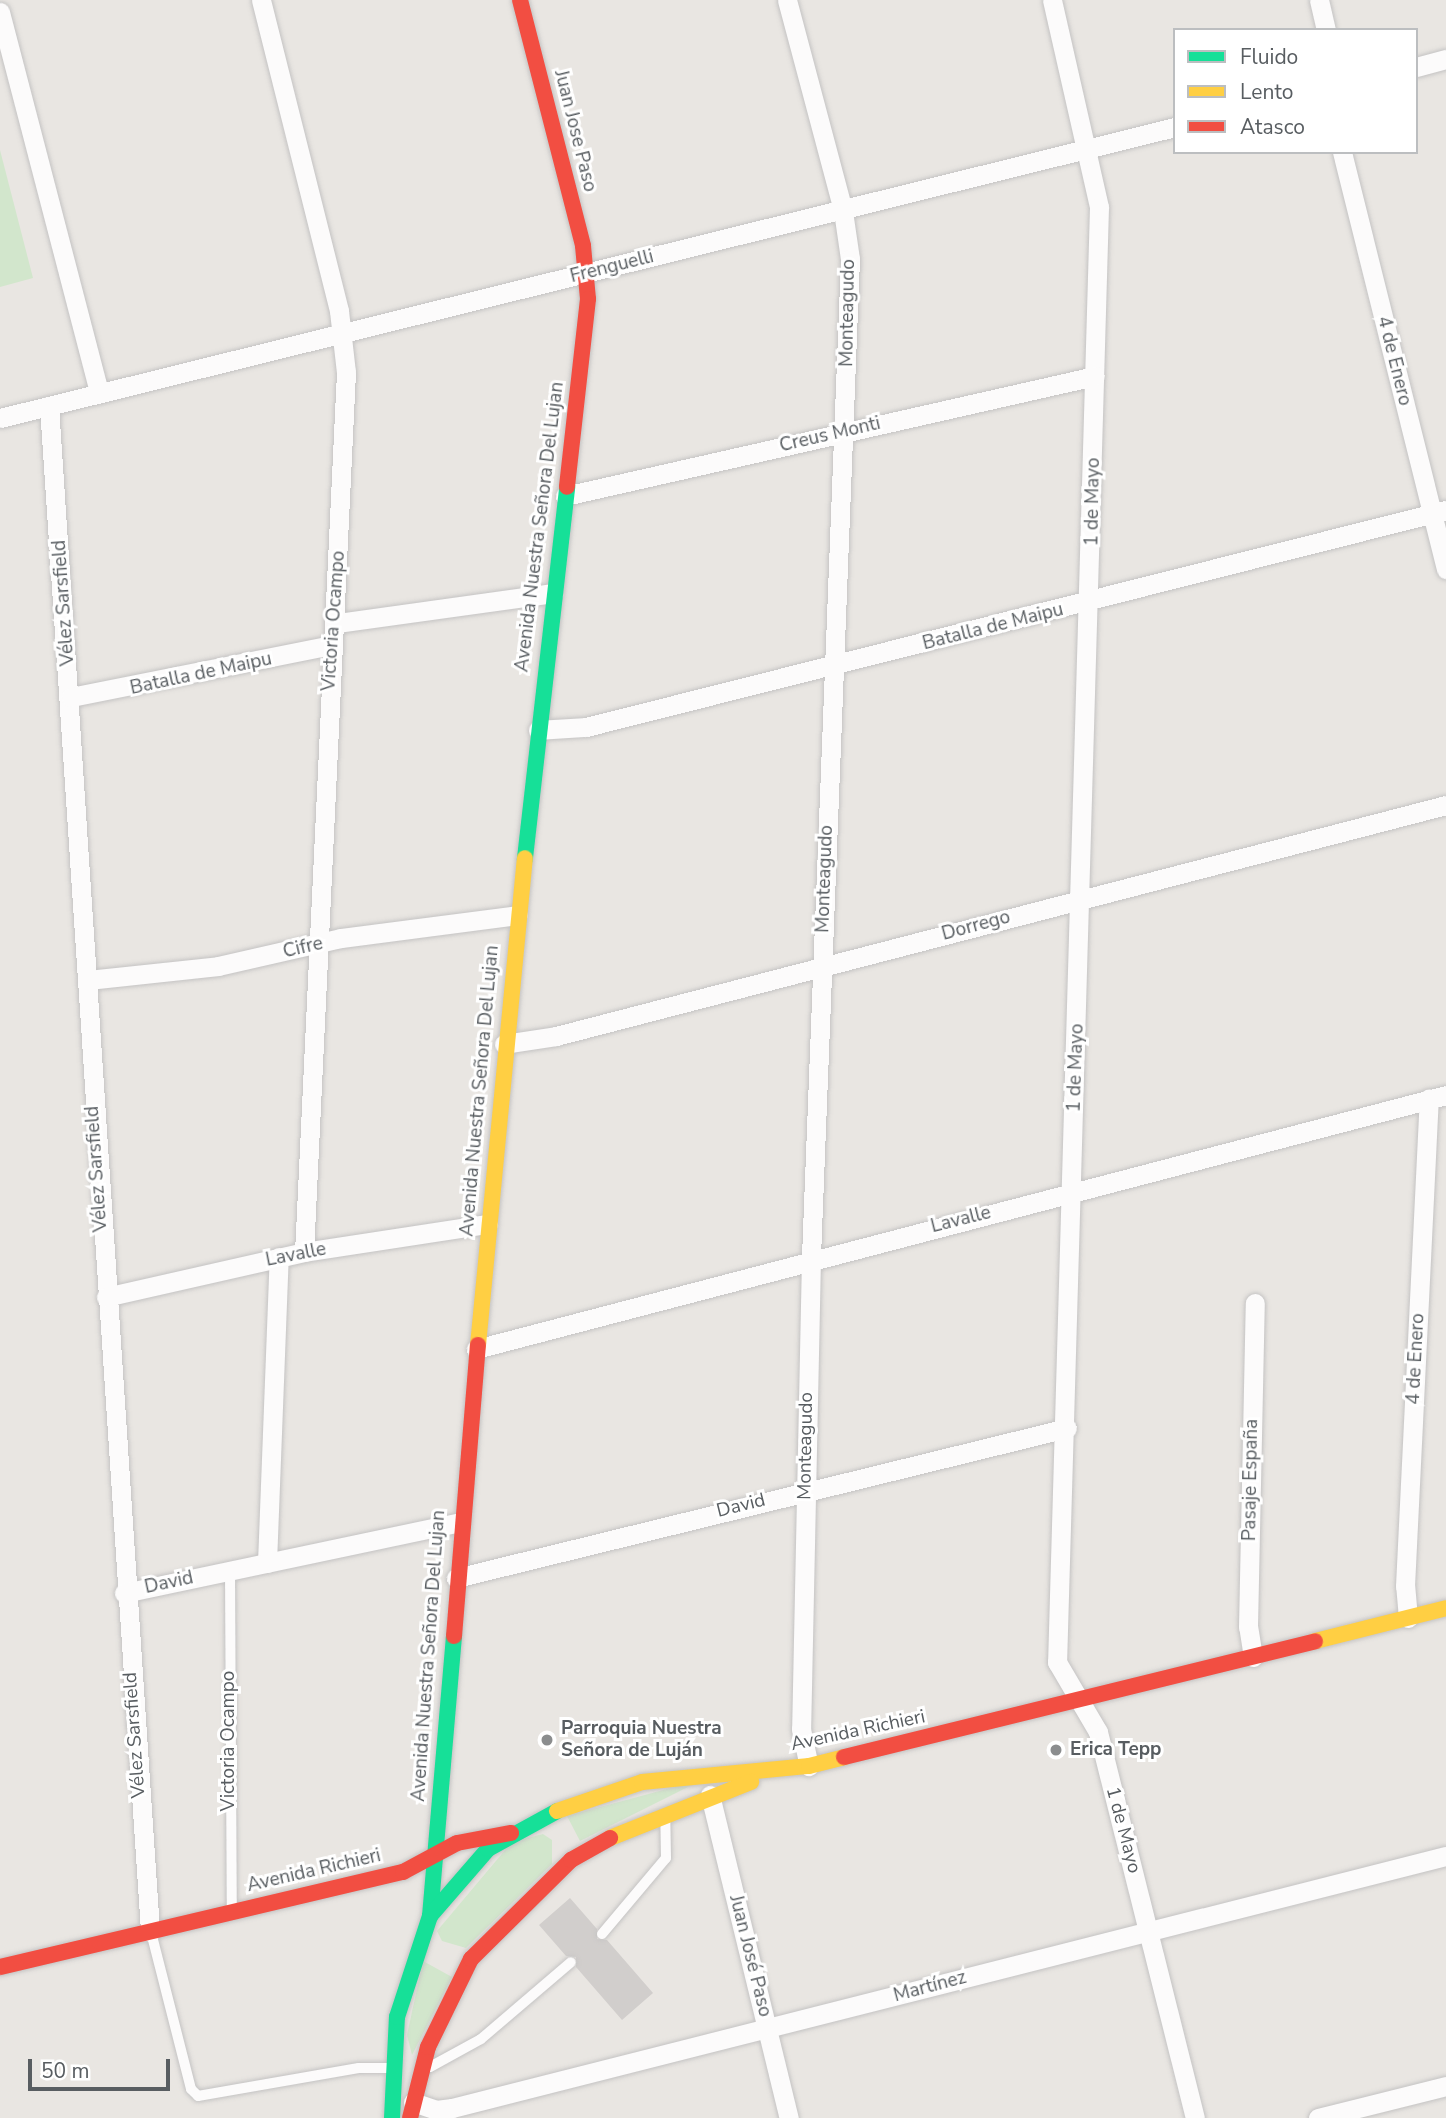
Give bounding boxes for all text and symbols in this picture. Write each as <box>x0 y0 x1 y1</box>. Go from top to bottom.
legend <box>1173 28 1418 154</box>
text: Fluido <box>1240 43 1298 71</box>
street label: Juan Jose Paso <box>549 68 601 194</box>
text: Lento <box>1240 78 1293 106</box>
text: Atasco <box>1240 113 1305 141</box>
street label: Frenguelli <box>568 246 656 288</box>
street label: Monteagudo <box>836 259 860 367</box>
street label: 4 de Enero <box>1372 314 1416 408</box>
street label: Avenida Nuestra Señora Del Lujan <box>511 381 569 673</box>
street label: Creus Monti <box>777 412 883 458</box>
street label: 1 de Mayo <box>1081 457 1105 547</box>
street label: Vélez Sarsfield <box>48 539 80 667</box>
street label: Victoria Ocampo <box>318 550 350 692</box>
street label: Batalla de Maipu <box>920 598 1066 656</box>
street label: Batalla de Maipu <box>128 648 274 700</box>
street label: Monteagudo <box>812 825 838 933</box>
street label: Dorrego <box>939 906 1013 946</box>
street label: Cifre <box>281 932 325 964</box>
street label: Avenida Nuestra Señora Del Lujan <box>456 944 504 1238</box>
street label: 1 de Mayo <box>1063 1023 1089 1113</box>
street label: Vélez Sarsfield <box>81 1105 113 1233</box>
street label: Lavalle <box>929 1202 993 1238</box>
street label: Lavalle <box>264 1238 328 1272</box>
street label: 4 de Enero <box>1402 1313 1430 1405</box>
street label: Monteagudo <box>794 1392 818 1500</box>
street label: Pasaje España <box>1239 1419 1263 1541</box>
street label: David <box>714 1489 768 1523</box>
street label: Avenida Nuestra Señora Del Lujan <box>407 1509 451 1803</box>
street label: David <box>142 1567 196 1599</box>
street label: Vélez Sarsfield <box>119 1671 151 1799</box>
street label: Victoria Ocampo <box>218 1671 240 1811</box>
street label: Avenida Richieri <box>789 1706 927 1756</box>
place label: Parroquia Nuestra Señora de Luján <box>561 1718 722 1762</box>
marker: Parroquia Nuestra Señora de Luján <box>539 1732 555 1748</box>
place label: Erica Tepp <box>1070 1739 1161 1761</box>
marker: Erica Tepp <box>1048 1742 1064 1758</box>
street label: 1 de Mayo <box>1101 1784 1145 1876</box>
street label: Avenida Richieri <box>245 1845 383 1897</box>
street label: Juan José Paso <box>724 1893 776 2019</box>
street label: Martínez <box>891 1966 969 2008</box>
scale bar <box>32 2044 173 2088</box>
text: 50 m <box>41 2057 90 2085</box>

